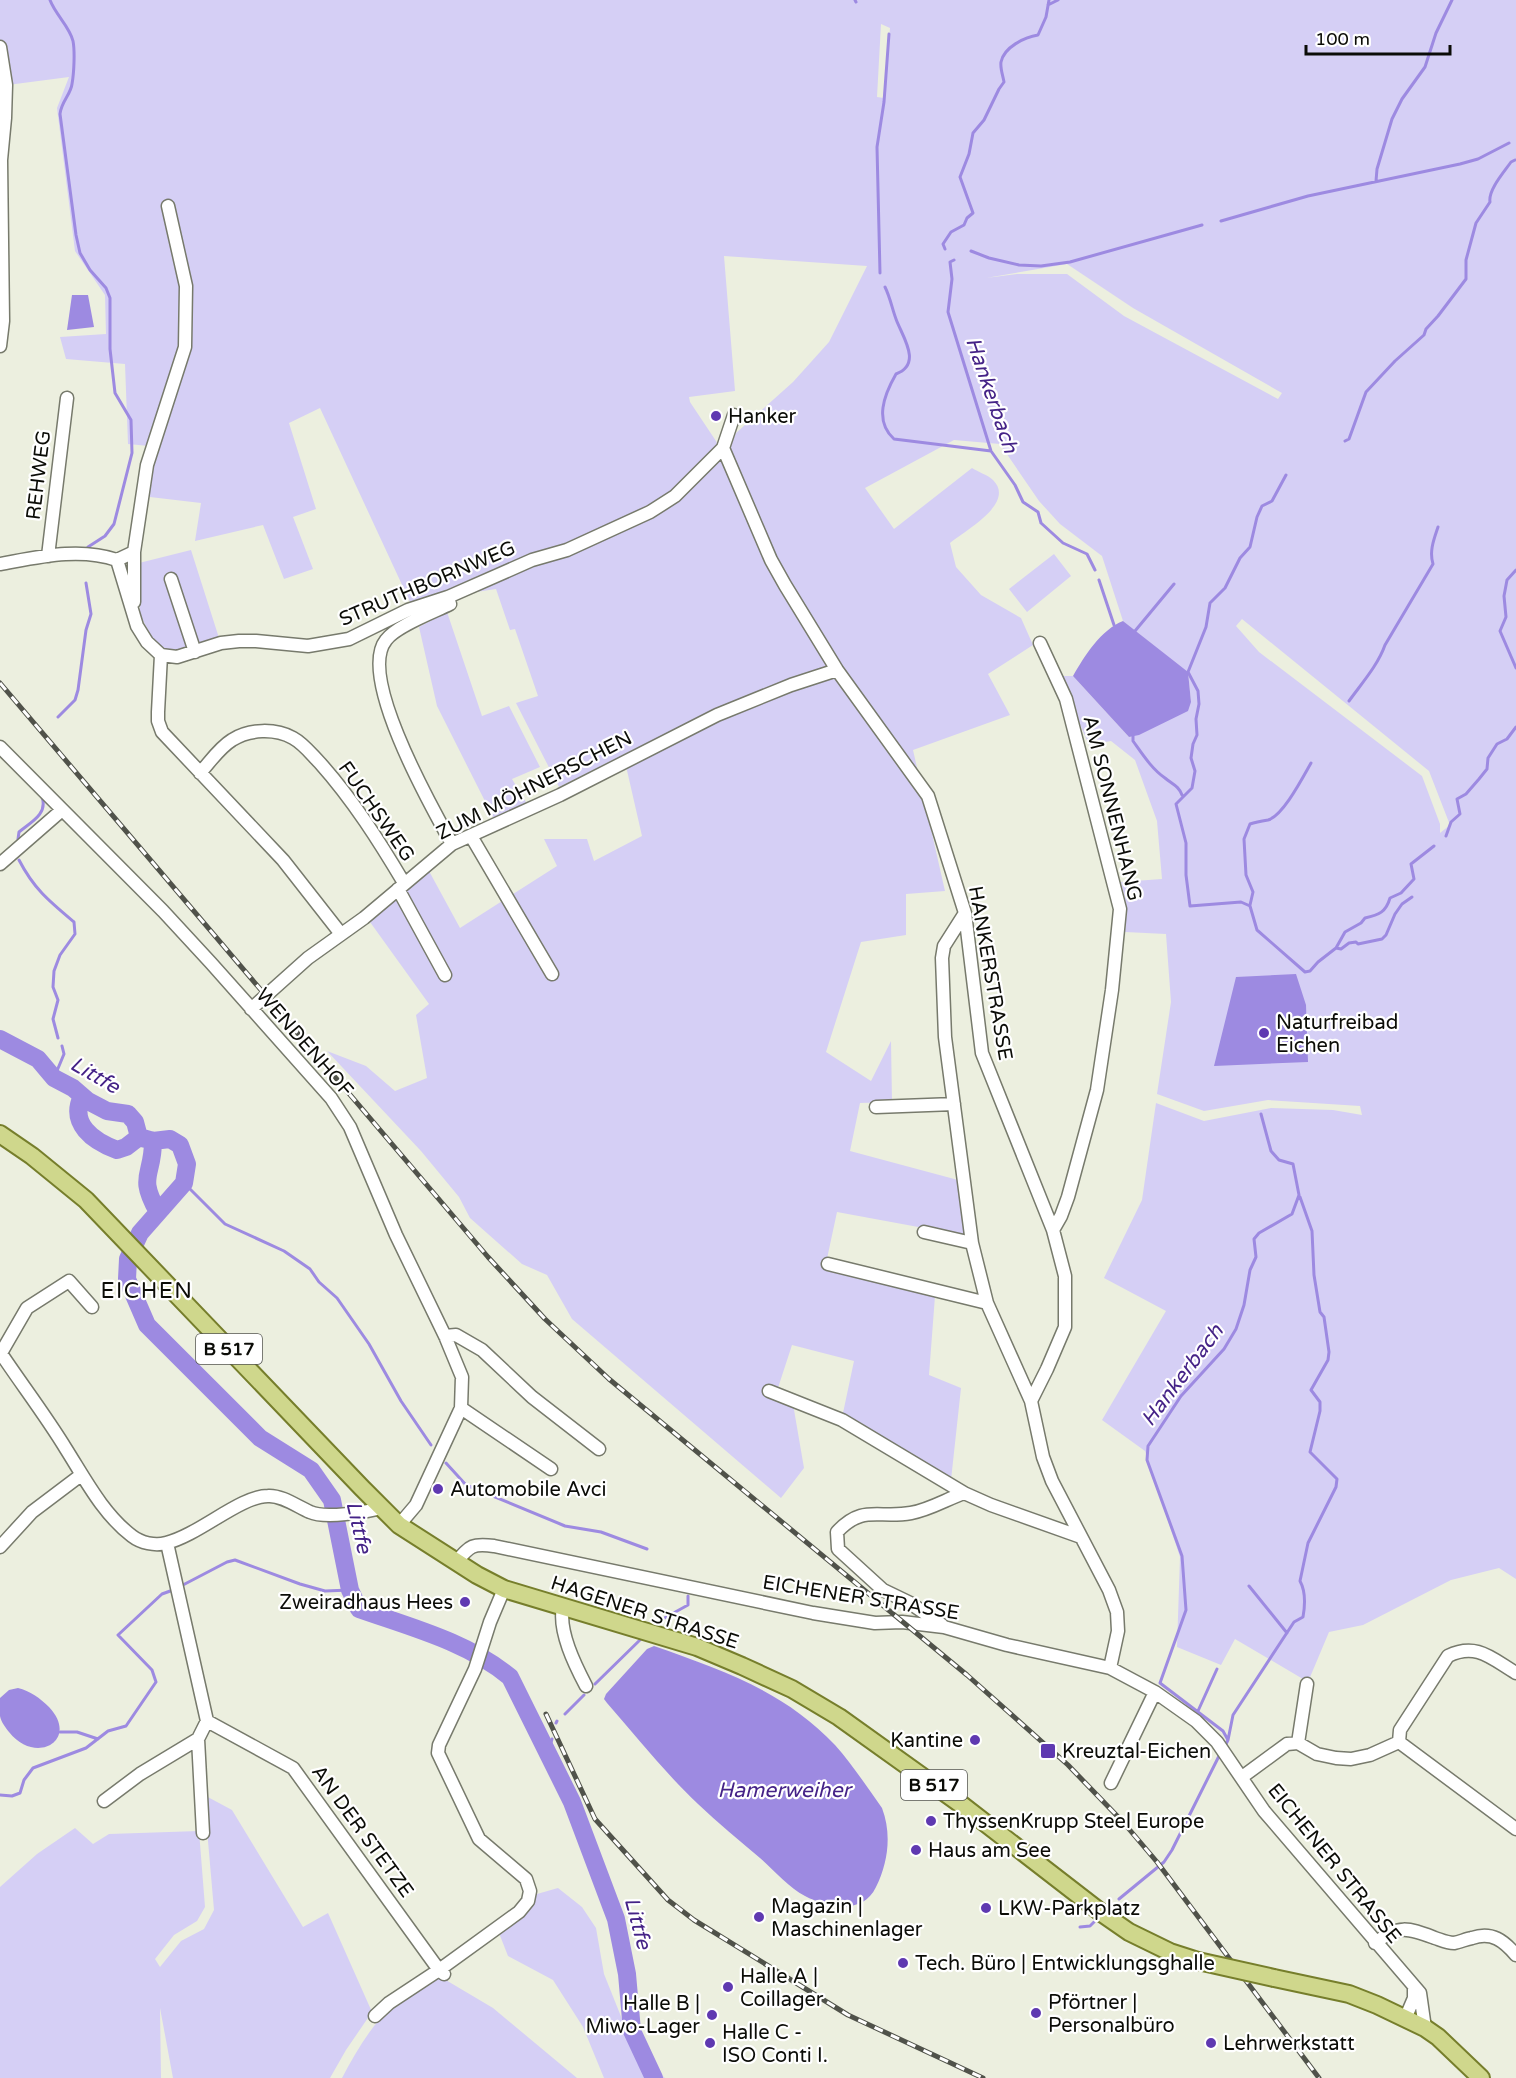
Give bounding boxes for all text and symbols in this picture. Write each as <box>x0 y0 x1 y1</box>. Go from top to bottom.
scale bar <box>1306 18 1450 56</box>
text: 100 m <box>1315 28 1370 50</box>
water label: Hankerbach <box>960 334 1023 457</box>
place label: Hanker <box>728 405 797 429</box>
marker: Hanker <box>709 409 723 423</box>
street label: REHWEG <box>22 429 56 521</box>
street label: STRUTHBORNWEG <box>336 536 519 632</box>
street label: AM SONNENHANG <box>1077 713 1147 903</box>
street label: ZUM MÖHNERSCHEN <box>432 725 636 846</box>
street label: FUCHSWEG <box>333 757 419 866</box>
street label: HANKERSTRASSE <box>963 884 1017 1062</box>
street label: WENDENHOF <box>250 983 358 1102</box>
place label: Naturfreibad Eichen <box>1276 1011 1398 1058</box>
marker: Naturfreibad Eichen <box>1257 1026 1271 1040</box>
water label: Littfe <box>66 1051 125 1100</box>
district label: EICHEN <box>101 1278 193 1304</box>
water label: Hankerbach <box>1136 1319 1229 1431</box>
road number: B 517 <box>196 1334 262 1364</box>
place label: Automobile Avci <box>450 1478 606 1502</box>
marker: Automobile Avci <box>431 1482 445 1496</box>
water label: Littfe <box>340 1499 377 1557</box>
street label: HAGENER STRASSE <box>548 1571 742 1655</box>
street label: EICHENER STRASSE <box>761 1571 961 1625</box>
place label: Zweiradhaus Hees <box>279 1591 453 1615</box>
marker: Zweiradhaus Hees <box>458 1595 472 1609</box>
place label: Kantine <box>890 1729 963 1753</box>
marker: Kantine <box>968 1733 982 1747</box>
place label: Kreuztal-Eichen <box>1062 1740 1211 1764</box>
marker: Kreuztal-Eichen <box>1039 1742 1057 1760</box>
street label: AN DER STETZE <box>306 1761 418 1902</box>
road number: B 517 <box>901 1770 967 1800</box>
water label: Hamerweiher <box>717 1778 854 1803</box>
street label: EICHENER STRASSE <box>1262 1779 1406 1948</box>
place label: ThyssenKrupp Steel Europe <box>943 1810 1204 1834</box>
marker: ThyssenKrupp Steel Europe <box>924 1814 938 1828</box>
place label: Haus am See <box>928 1839 1051 1863</box>
marker: Haus am See <box>909 1843 923 1857</box>
water label: Littfe <box>619 1894 657 1953</box>
place label: Magazin | Maschinenlager <box>771 1895 923 1942</box>
place label: LKW-Parkplatz <box>998 1897 1140 1921</box>
marker: LKW-Parkplatz <box>979 1901 993 1915</box>
marker: Magazin | Maschinenlager <box>752 1910 766 1924</box>
place label: Tech. Büro | Entwicklungsghalle <box>915 1952 1215 1976</box>
marker: Tech. Büro | Entwicklungsghalle <box>896 1956 910 1970</box>
place label: Halle A | Coillager <box>740 1965 824 2012</box>
marker: Halle A | Coillager <box>721 1980 735 1994</box>
place label: Pförtner | Personalbüro <box>1048 1991 1175 2038</box>
place label: Halle B | Miwo-Lager <box>586 1992 700 2039</box>
marker: Pförtner | Personalbüro <box>1029 2006 1043 2020</box>
marker: Halle B | Miwo-Lager <box>705 2008 719 2022</box>
place label: Halle C - ISO Conti I. <box>722 2021 828 2068</box>
place label: Lehrwerkstatt <box>1223 2032 1355 2056</box>
marker: Halle C - ISO Conti I. <box>703 2036 717 2050</box>
marker: Lehrwerkstatt <box>1204 2036 1218 2050</box>

